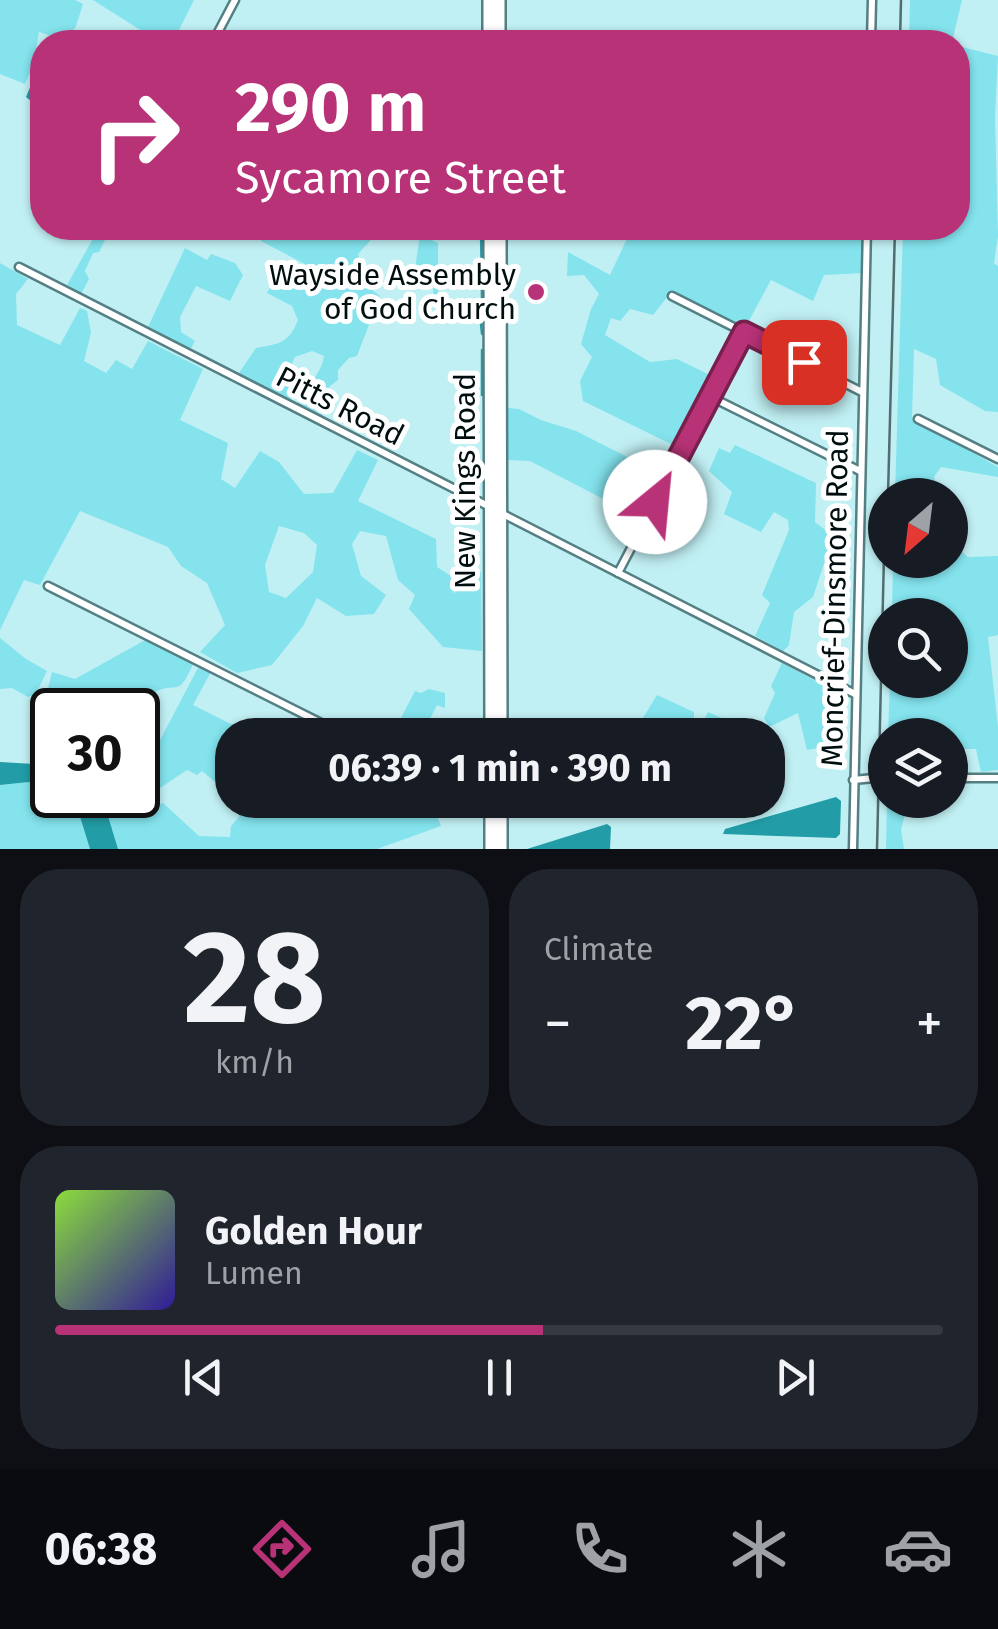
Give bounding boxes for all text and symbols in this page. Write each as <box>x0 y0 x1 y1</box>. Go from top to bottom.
text: 290 m <box>235 66 426 150</box>
icon: right <box>70 70 200 200</box>
text: Sycamore Street <box>235 151 566 205</box>
place label: Wayside Assembly of God Church <box>269 257 516 327</box>
marker: Wayside Assembly of God Church <box>525 281 547 303</box>
pin <box>762 320 847 405</box>
icon: arrive <box>777 335 832 390</box>
street label: Pitts Road <box>270 358 410 454</box>
street label: New Kings Road <box>447 373 483 589</box>
street label: Moncrief-Dinsmore Road <box>814 429 856 767</box>
position arrow <box>603 450 707 554</box>
north arrow <box>868 478 968 578</box>
map controls <box>868 478 968 818</box>
button: search <box>868 598 968 698</box>
speed limit sign: 30 <box>30 688 160 818</box>
button: layers <box>868 718 968 818</box>
text: 06:39 · 1 min · 390 m <box>328 745 672 791</box>
text: 28 <box>183 900 326 1056</box>
text: Climate <box>544 930 653 968</box>
text: 22° <box>685 979 802 1069</box>
text: − <box>544 991 572 1057</box>
text: + <box>916 991 943 1057</box>
text: km/h <box>215 1043 294 1081</box>
text: Golden Hour <box>205 1208 422 1254</box>
text: Lumen <box>205 1254 303 1292</box>
icon: previous <box>176 1350 231 1405</box>
icon: pause <box>472 1350 527 1405</box>
icon: next <box>768 1350 823 1405</box>
icon: directions <box>247 1514 317 1584</box>
icon: music <box>406 1514 476 1584</box>
icon: phone <box>565 1514 635 1584</box>
icon: climate <box>724 1514 794 1584</box>
icon: car <box>883 1514 953 1584</box>
text: 06:38 <box>45 1522 157 1576</box>

